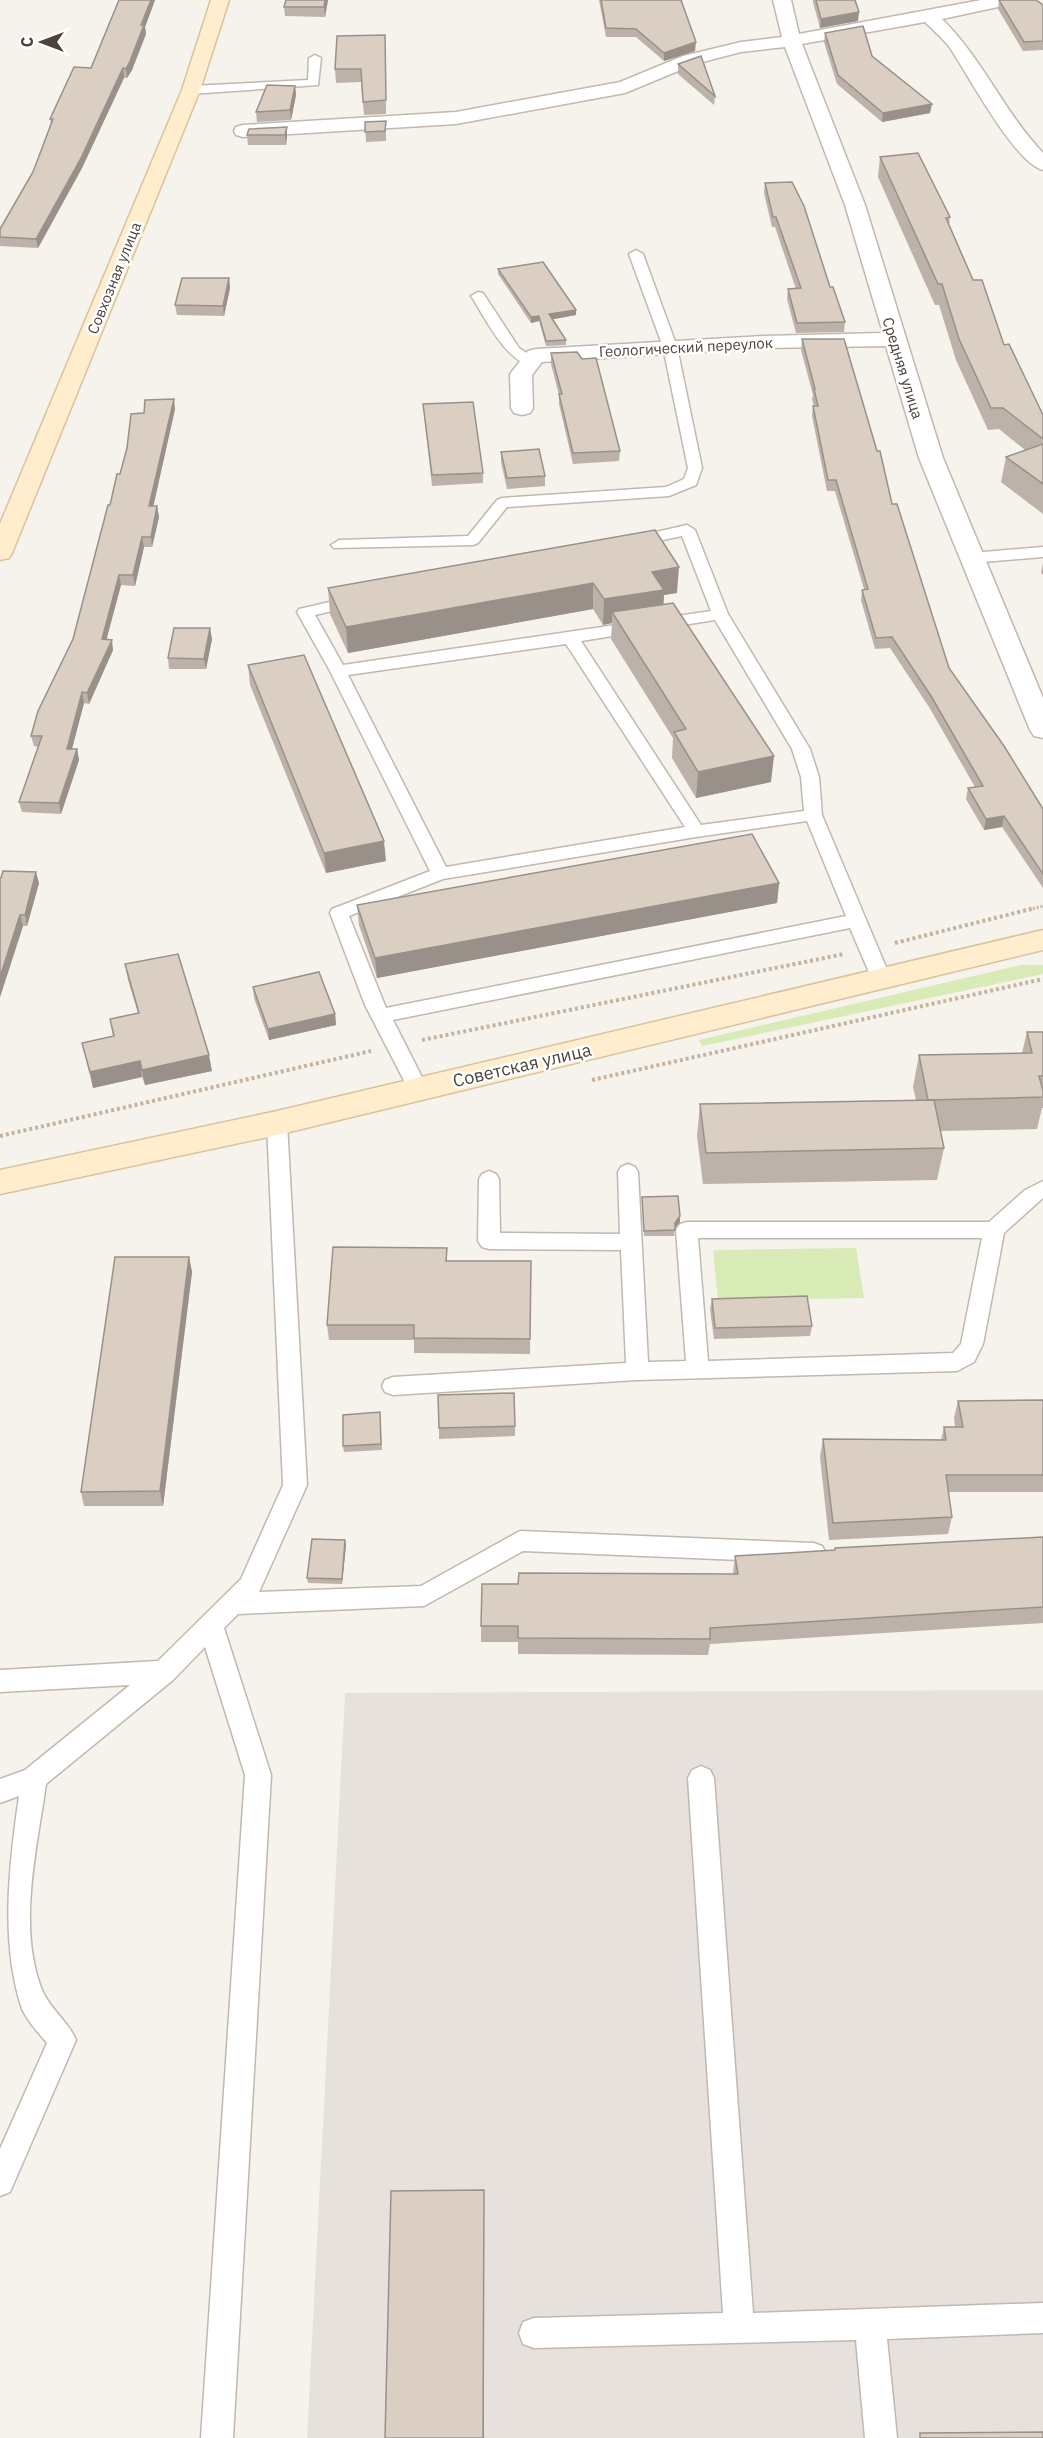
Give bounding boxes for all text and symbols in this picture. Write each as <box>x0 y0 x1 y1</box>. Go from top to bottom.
north arrow <box>12 12 72 72</box>
text: С <box>17 37 37 47</box>
street label: Совхозная улица <box>83 219 145 337</box>
street label: Средняя улица <box>879 315 927 421</box>
street label: Геологический переулок <box>599 333 773 361</box>
street label: Советская улица <box>451 1038 594 1092</box>

